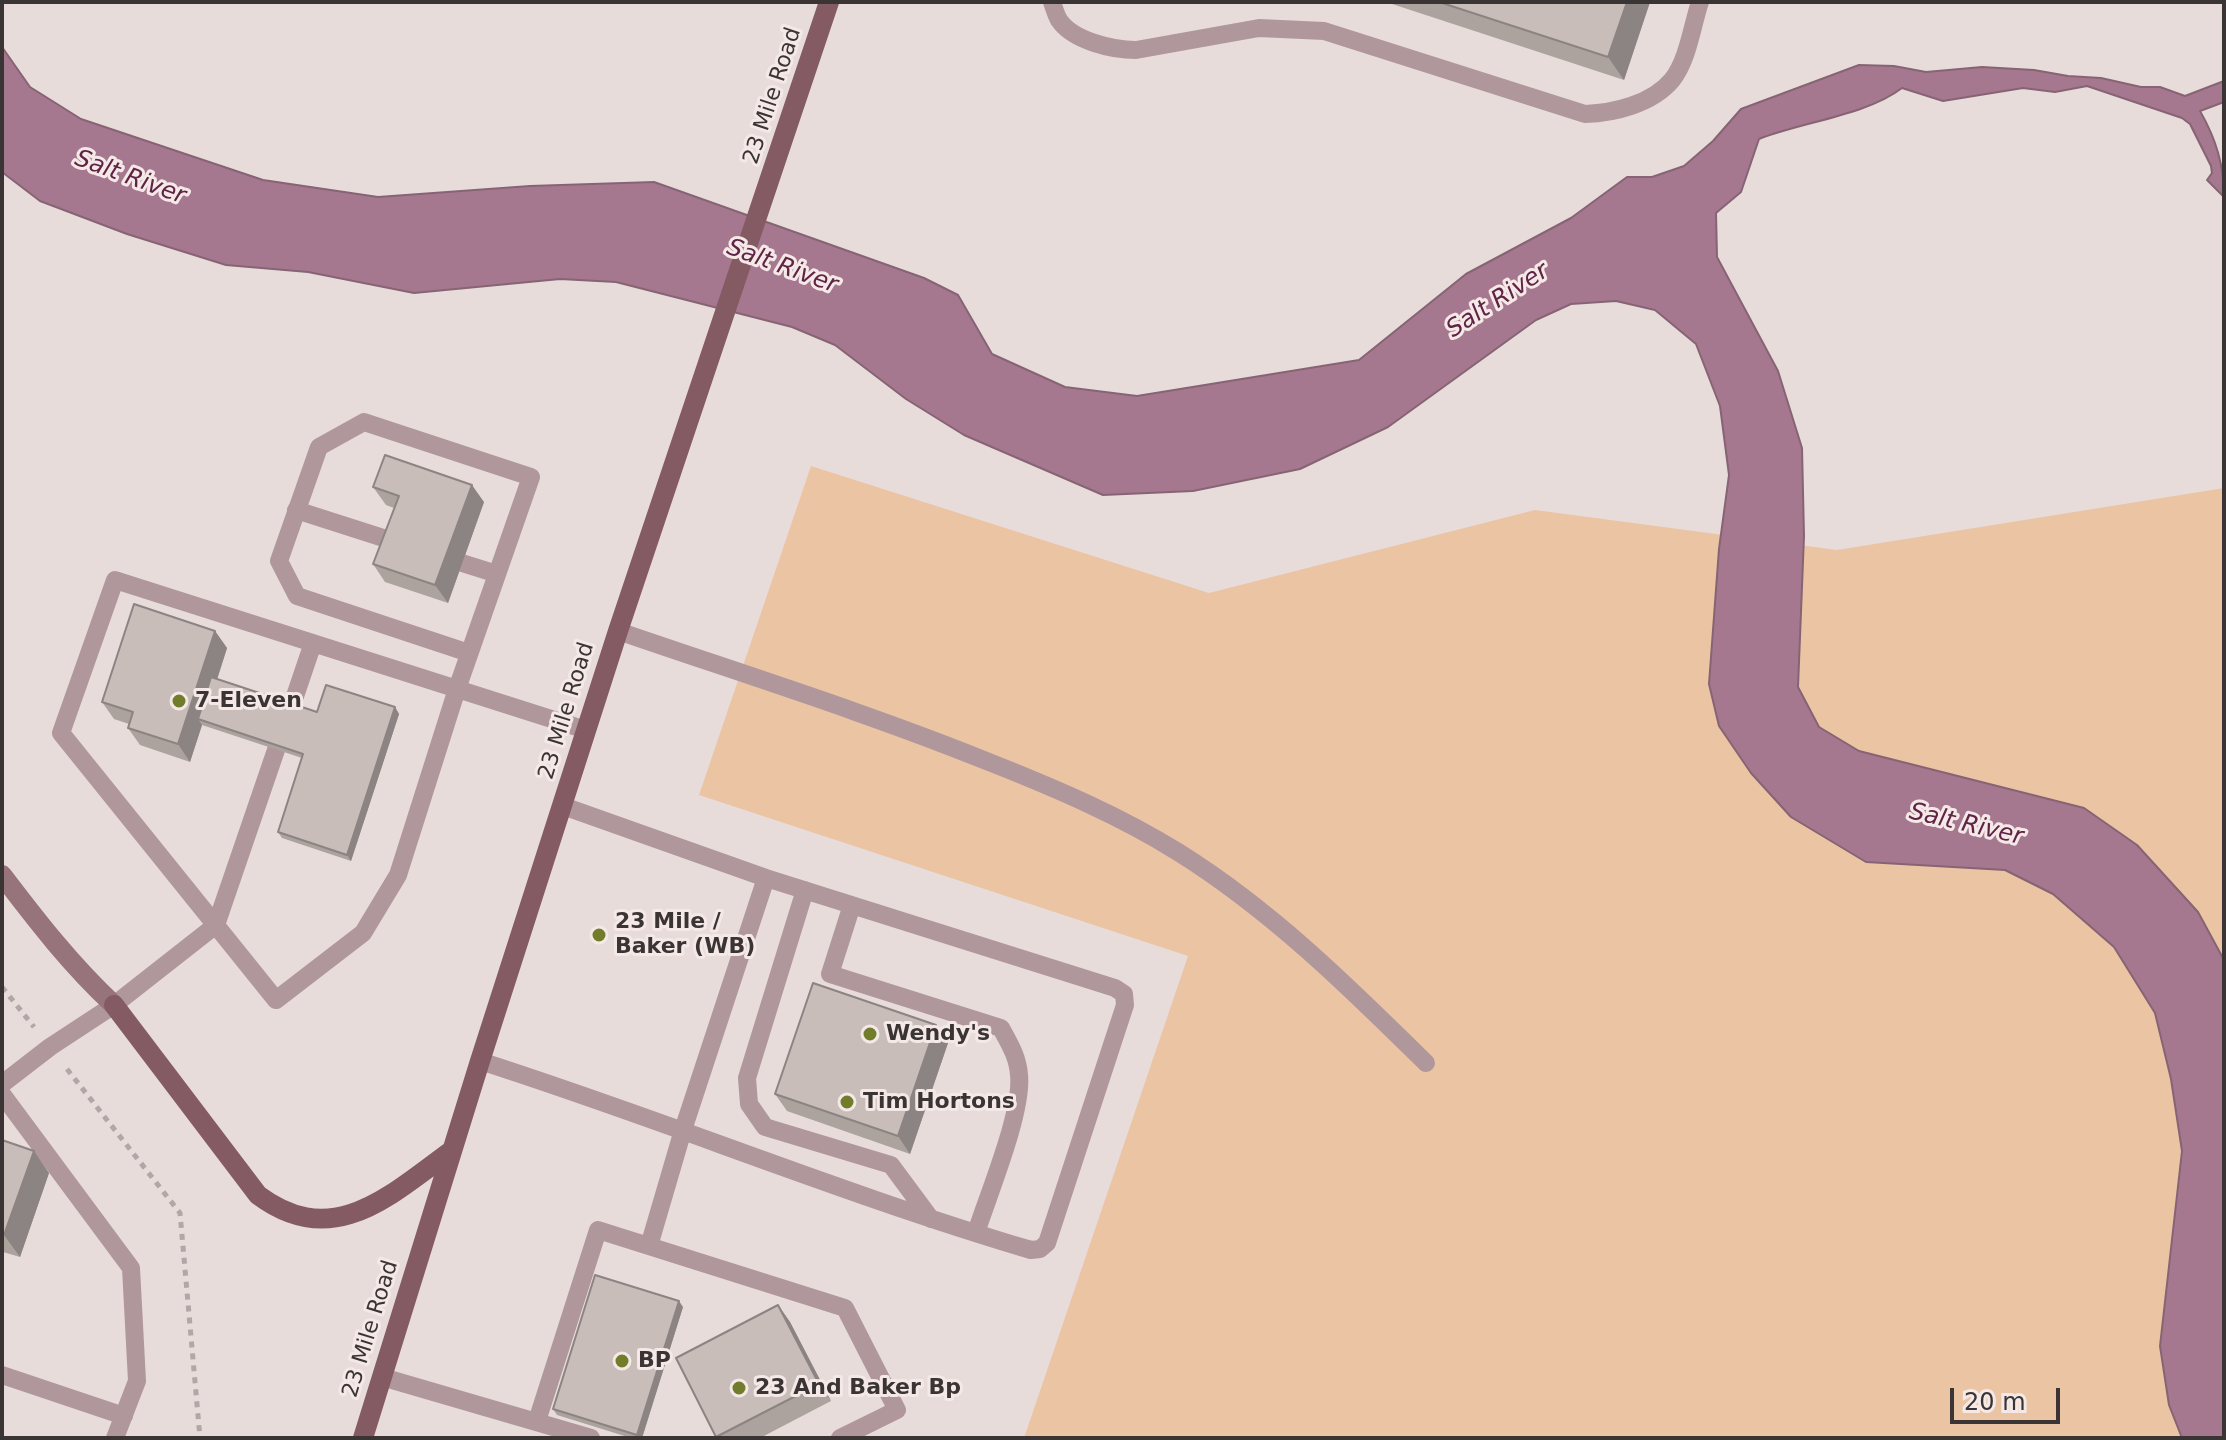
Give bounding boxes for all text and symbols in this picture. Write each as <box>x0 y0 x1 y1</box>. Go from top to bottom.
street label: 23 Mile Road <box>739 24 807 168</box>
water label: Salt River <box>71 145 189 211</box>
water label: Salt River <box>723 234 841 300</box>
water label: Salt River <box>1442 257 1554 345</box>
street label: 23 Mile Road <box>534 639 600 783</box>
place label: 7-Eleven <box>195 688 302 714</box>
marker: 7-Eleven <box>170 692 188 710</box>
water label: Salt River <box>1906 798 2026 852</box>
place label: 23 Mile / Baker (WB) <box>615 909 755 960</box>
marker: 23 Mile / Baker (WB) <box>590 926 608 944</box>
place label: Wendy's <box>886 1021 990 1047</box>
marker: Wendy's <box>861 1025 879 1043</box>
place label: Tim Hortons <box>863 1089 1015 1115</box>
marker: Tim Hortons <box>838 1093 856 1111</box>
street label: 23 Mile Road <box>338 1257 404 1401</box>
place label: BP <box>638 1348 671 1374</box>
marker: BP <box>613 1352 631 1370</box>
scale bar <box>1954 1372 2064 1422</box>
place label: 23 And Baker Bp <box>755 1375 961 1401</box>
marker: 23 And Baker Bp <box>730 1379 748 1397</box>
text: 20 m <box>1964 1388 2026 1416</box>

